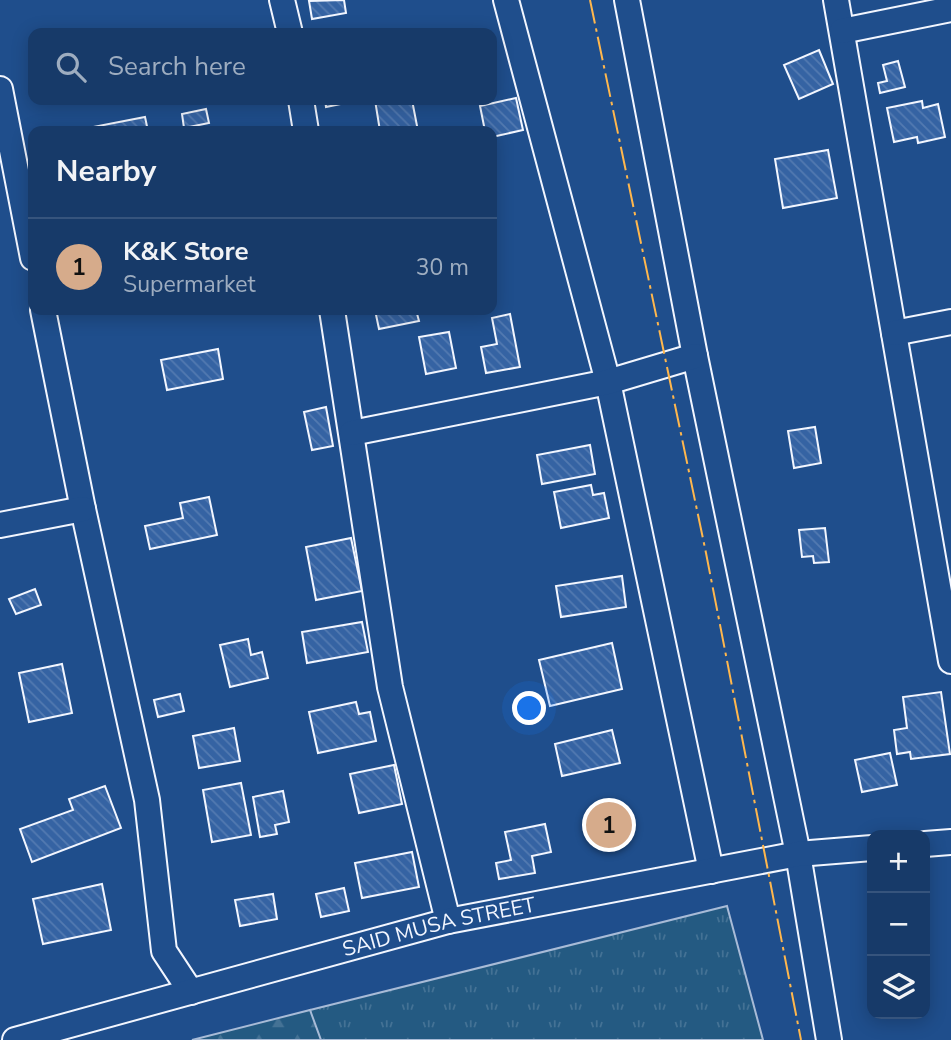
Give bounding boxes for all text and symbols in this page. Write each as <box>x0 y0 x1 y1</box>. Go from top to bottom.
search box <box>28 28 497 105</box>
icon: search <box>52 48 90 86</box>
text: Search here <box>108 49 246 84</box>
text: Nearby <box>56 151 156 192</box>
text: K&K Store <box>123 234 249 269</box>
text: 1 <box>72 252 86 283</box>
text: 30 m <box>416 252 469 283</box>
text: Supermarket <box>123 269 256 300</box>
your location <box>512 691 546 725</box>
pin: 1 <box>586 799 632 851</box>
map controls <box>867 830 930 1019</box>
button: + <box>867 830 930 893</box>
street label: SAID MUSA STREET <box>339 890 538 963</box>
button: − <box>867 893 930 956</box>
button: layers <box>867 956 930 1019</box>

